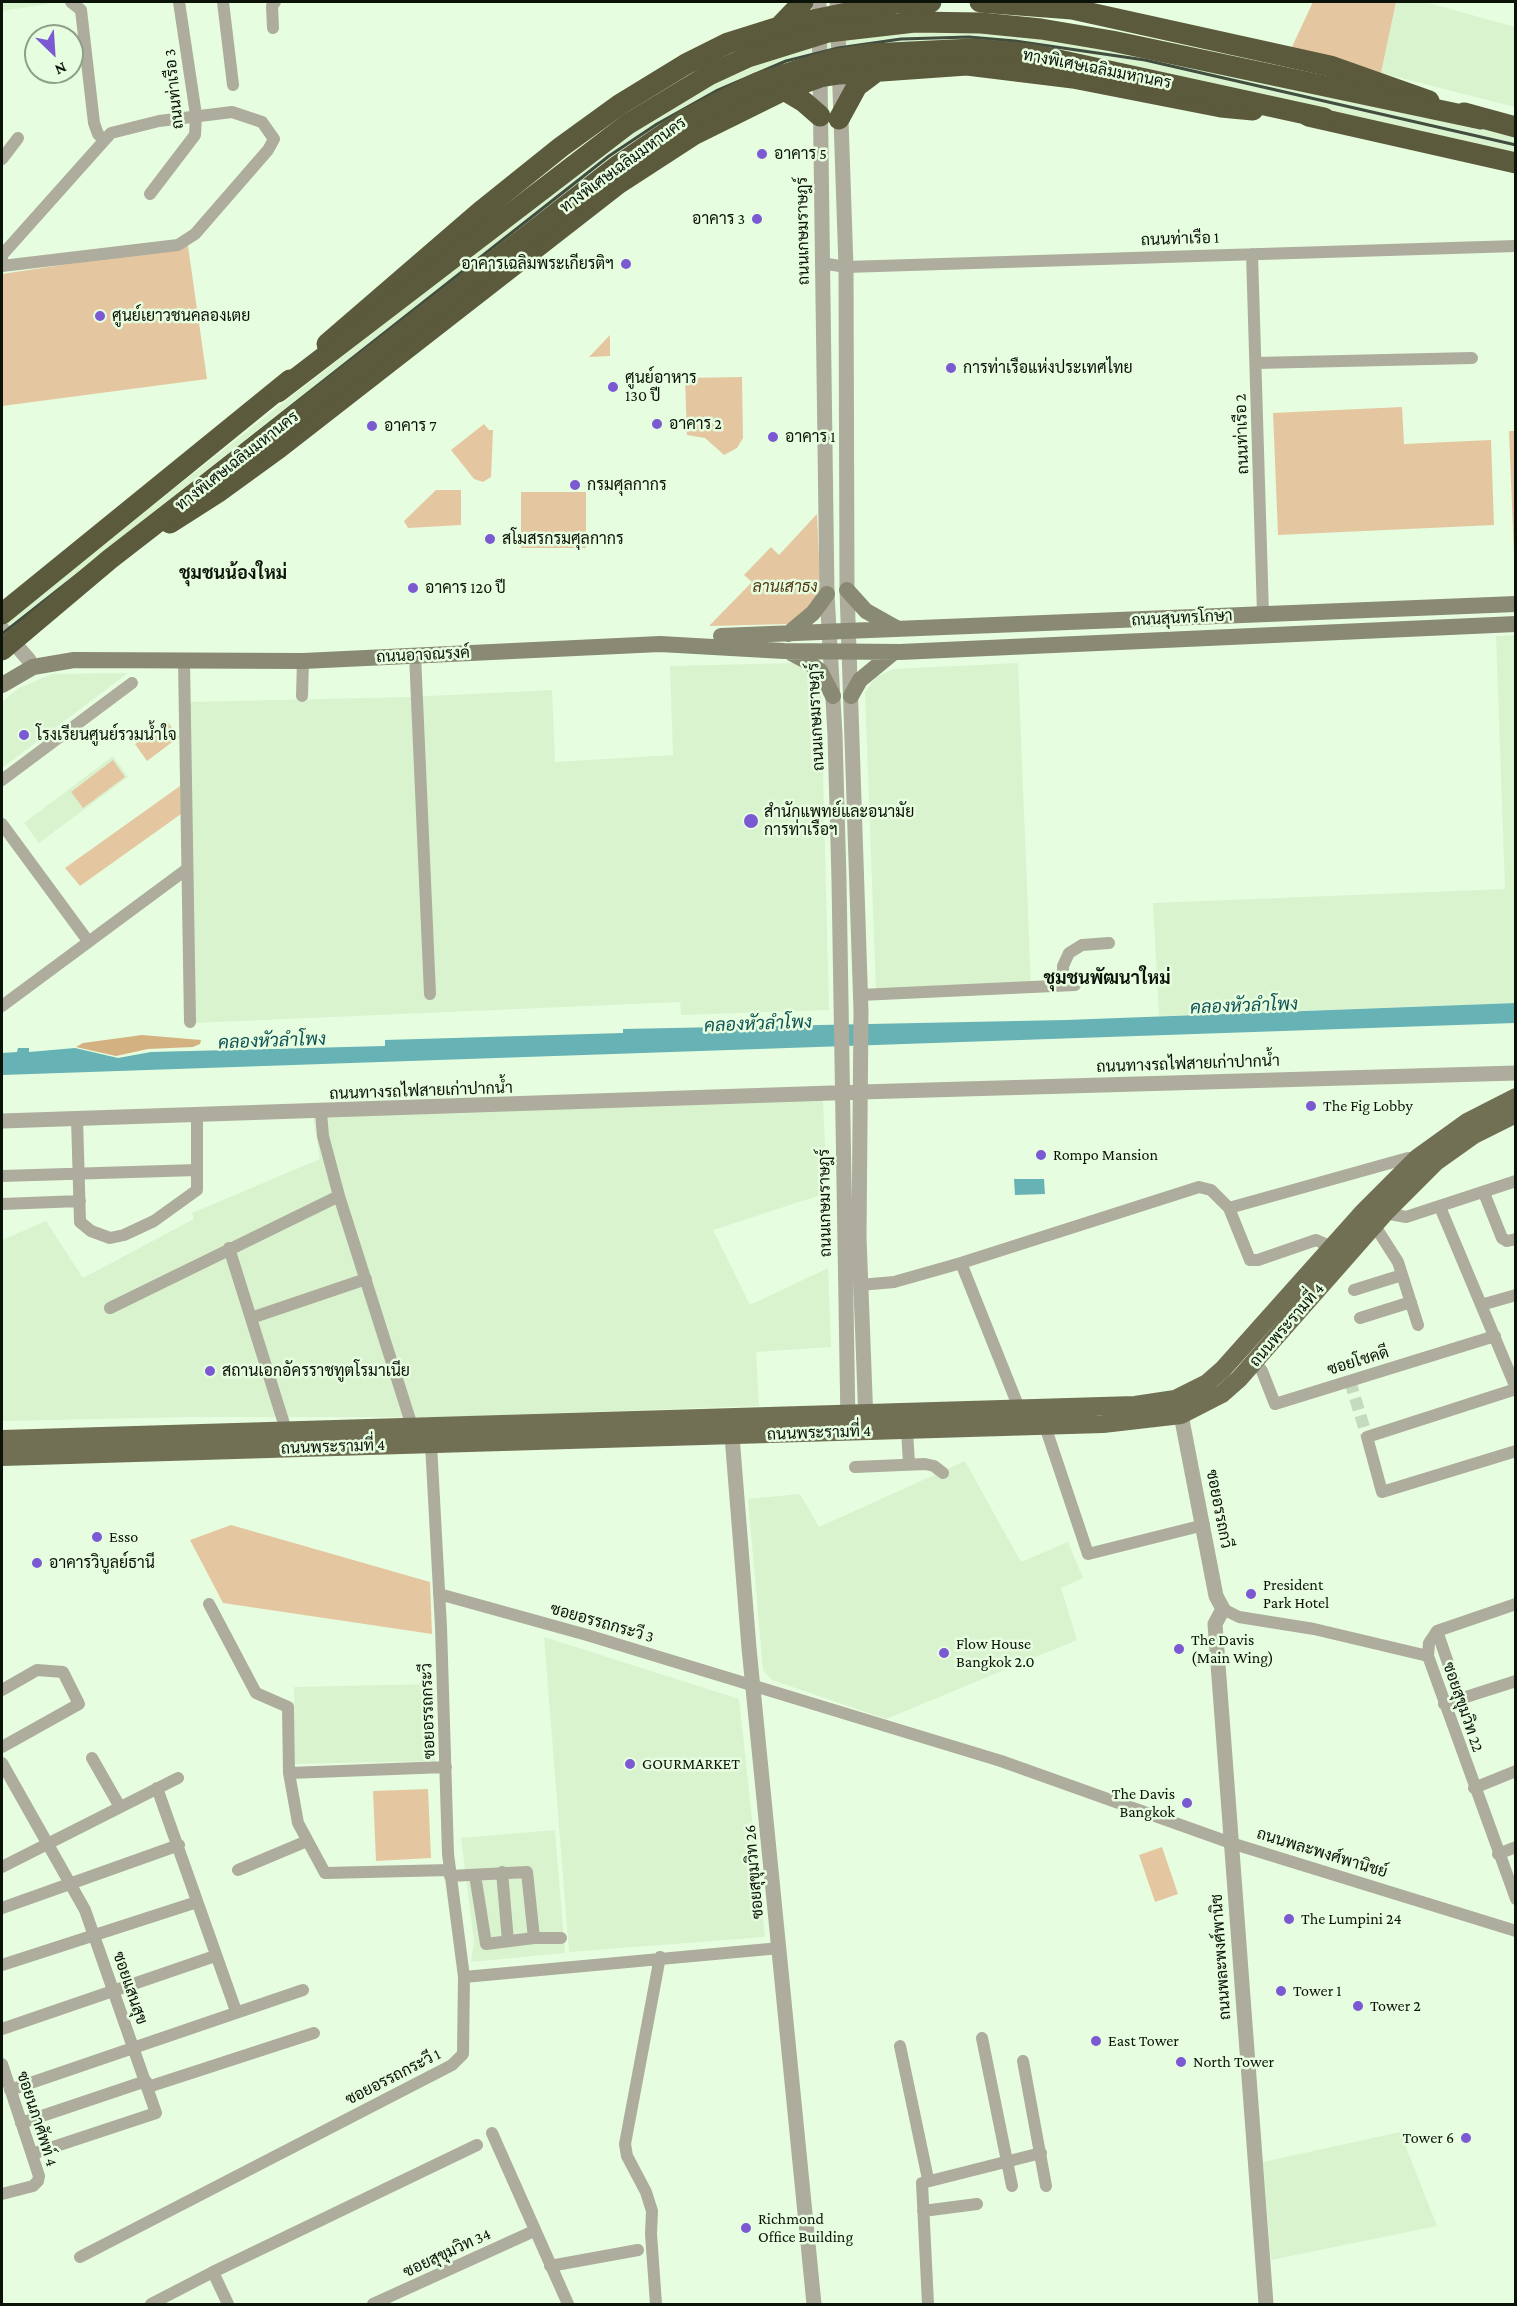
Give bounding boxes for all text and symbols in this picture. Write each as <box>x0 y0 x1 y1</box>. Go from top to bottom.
north arrow <box>24 24 84 84</box>
street label: ทางพิเศษเฉลิมมหานคร <box>1021 45 1173 93</box>
street label: ถนนท่าเรือ 3 <box>160 48 188 130</box>
text: N <box>52 59 70 79</box>
street label: ทางพิเศษเฉลิมมหานคร <box>556 113 690 217</box>
place label: อาคาร 5 <box>774 144 827 164</box>
marker: อาคาร 5 <box>755 147 769 161</box>
street label: ถนนเกษมราษฎร์ <box>792 177 814 285</box>
place label: อาคาร 3 <box>692 209 745 229</box>
marker: อาคาร 3 <box>750 212 764 226</box>
street label: ถนนท่าเรือ 1 <box>1141 228 1219 250</box>
place label: อาคารเฉลิมพระเกียรติฯ <box>461 254 614 274</box>
marker: อาคารเฉลิมพระเกียรติฯ <box>619 257 633 271</box>
place label: ศูนย์เยาวชนคลองเตย <box>112 306 250 326</box>
marker: ศูนย์เยาวชนคลองเตย <box>93 309 107 323</box>
place label: การท่าเรือแห่งประเทศไทย <box>963 358 1133 378</box>
marker: การท่าเรือแห่งประเทศไทย <box>944 361 958 375</box>
place label: ศูนย์อาหาร 130 ปี <box>625 368 697 406</box>
marker: ศูนย์อาหาร 130 ปี <box>606 380 620 394</box>
street label: ถนนท่าเรือ 2 <box>1231 393 1253 475</box>
street label: ทางพิเศษเฉลิมมหานคร <box>172 407 302 515</box>
place label: อาคาร 2 <box>669 414 722 434</box>
place label: อาคาร 7 <box>384 416 437 436</box>
marker: อาคาร 2 <box>650 417 664 431</box>
marker: อาคาร 7 <box>365 419 379 433</box>
place label: อาคาร 1 <box>785 427 836 447</box>
marker: อาคาร 1 <box>766 430 780 444</box>
place label: กรมศุลกากร <box>587 475 667 495</box>
marker: กรมศุลกากร <box>568 478 582 492</box>
place label: สโมสรกรมศุลกากร <box>502 529 624 549</box>
marker: สโมสรกรมศุลกากร <box>483 532 497 546</box>
district label: ชุมชนน้องใหม่ <box>179 562 287 584</box>
park label: ลานเสาธง <box>752 577 818 597</box>
place label: อาคาร 120 ปี <box>425 578 506 598</box>
marker: อาคาร 120 ปี <box>406 581 420 595</box>
street label: ถนนสุนทรโกษา <box>1131 606 1233 630</box>
street label: ถนนอาจณรงค์ <box>376 643 470 667</box>
street label: ถนนเกษมราษฎร์ <box>804 662 828 772</box>
place label: โรงเรียนศูนย์รวมน้ำใจ <box>36 725 177 745</box>
marker: โรงเรียนศูนย์รวมน้ำใจ <box>17 728 31 742</box>
place label: สำนักแพทย์และอนามัย การท่าเรือฯ <box>764 802 914 840</box>
marker: สำนักแพทย์และอนามัย การท่าเรือฯ <box>742 812 760 830</box>
district label: ชุมชนพัฒนาใหม่ <box>1044 967 1170 989</box>
water label: คลองหัวลำโพง <box>1190 993 1298 1019</box>
water label: คลองหัวลำโพง <box>704 1011 812 1037</box>
water label: คลองหัวลำโพง <box>218 1028 326 1054</box>
street label: ถนนทางรถไฟสายเก่าปากน้ำ <box>1096 1051 1280 1077</box>
street label: ถนนทางรถไฟสายเก่าปากน้ำ <box>329 1078 513 1104</box>
place label: The Fig Lobby <box>1323 1096 1413 1116</box>
marker: The Fig Lobby <box>1304 1099 1318 1113</box>
place label: Rompo Mansion <box>1053 1145 1158 1165</box>
marker: Rompo Mansion <box>1034 1148 1048 1162</box>
street label: ถนนเกษมราษฎร์ <box>814 1149 836 1257</box>
street label: ถนนพระรามที่ 4 <box>1245 1279 1329 1371</box>
street label: ซอยโชคดี <box>1325 1343 1391 1379</box>
place label: สถานเอกอัครราชทูตโรมาเนีย <box>222 1361 410 1381</box>
marker: สถานเอกอัครราชทูตโรมาเนีย <box>203 1364 217 1378</box>
street label: ถนนพระรามที่ 4 <box>766 1422 872 1444</box>
street label: ถนนพระรามที่ 4 <box>280 1436 386 1458</box>
street label: ซอยอรรถกวี <box>1202 1468 1236 1550</box>
place label: Esso <box>109 1527 138 1547</box>
marker: Esso <box>90 1530 104 1544</box>
place label: อาคารวิบูลย์ธานี <box>49 1553 155 1573</box>
marker: อาคารวิบูลย์ธานี <box>30 1556 44 1570</box>
place label: President Park Hotel <box>1263 1575 1329 1613</box>
marker: President Park Hotel <box>1244 1587 1258 1601</box>
street label: ซอยอรรถกระวี 3 <box>548 1599 656 1647</box>
place label: The Davis (Main Wing) <box>1191 1630 1274 1668</box>
place label: Flow House Bangkok 2.0 <box>956 1634 1035 1672</box>
marker: The Davis (Main Wing) <box>1172 1642 1186 1656</box>
marker: Flow House Bangkok 2.0 <box>937 1646 951 1660</box>
street label: ซอยสุขุมวิท 22 <box>1439 1659 1487 1755</box>
street label: ซอยอรรถกระวี <box>417 1663 439 1759</box>
place label: GOURMARKET <box>642 1754 740 1774</box>
marker: GOURMARKET <box>623 1757 637 1771</box>
place label: The Davis Bangkok <box>1112 1784 1175 1822</box>
marker: The Davis Bangkok <box>1180 1796 1194 1810</box>
street label: ซอยสุขุมวิท 26 <box>740 1824 768 1920</box>
street label: ถนนพละพงศ์พานิชย์ <box>1254 1824 1390 1882</box>
street label: ถนนพละพงศ์พานิช <box>1207 1893 1235 2021</box>
place label: The Lumpini 24 <box>1301 1909 1402 1929</box>
marker: The Lumpini 24 <box>1282 1912 1296 1926</box>
street label: ซอยแสนสุข <box>109 1949 151 2027</box>
place label: Tower 1 <box>1293 1981 1342 2001</box>
marker: Tower 1 <box>1274 1984 1288 1998</box>
place label: Tower 2 <box>1370 1996 1421 2016</box>
marker: Tower 2 <box>1351 1999 1365 2013</box>
place label: East Tower <box>1108 2031 1179 2051</box>
marker: East Tower <box>1089 2034 1103 2048</box>
street label: ซอยอรรถกระวี 1 <box>342 2045 444 2109</box>
place label: North Tower <box>1193 2052 1274 2072</box>
marker: North Tower <box>1174 2055 1188 2069</box>
street label: ซอยนภาศัพท์ 4 <box>13 2069 61 2169</box>
place label: Tower 6 <box>1403 2128 1454 2148</box>
marker: Tower 6 <box>1459 2131 1473 2145</box>
place label: Richmond Office Building <box>758 2209 853 2247</box>
marker: Richmond Office Building <box>739 2221 753 2235</box>
street label: ซอยสุขุมวิท 34 <box>400 2224 494 2282</box>

